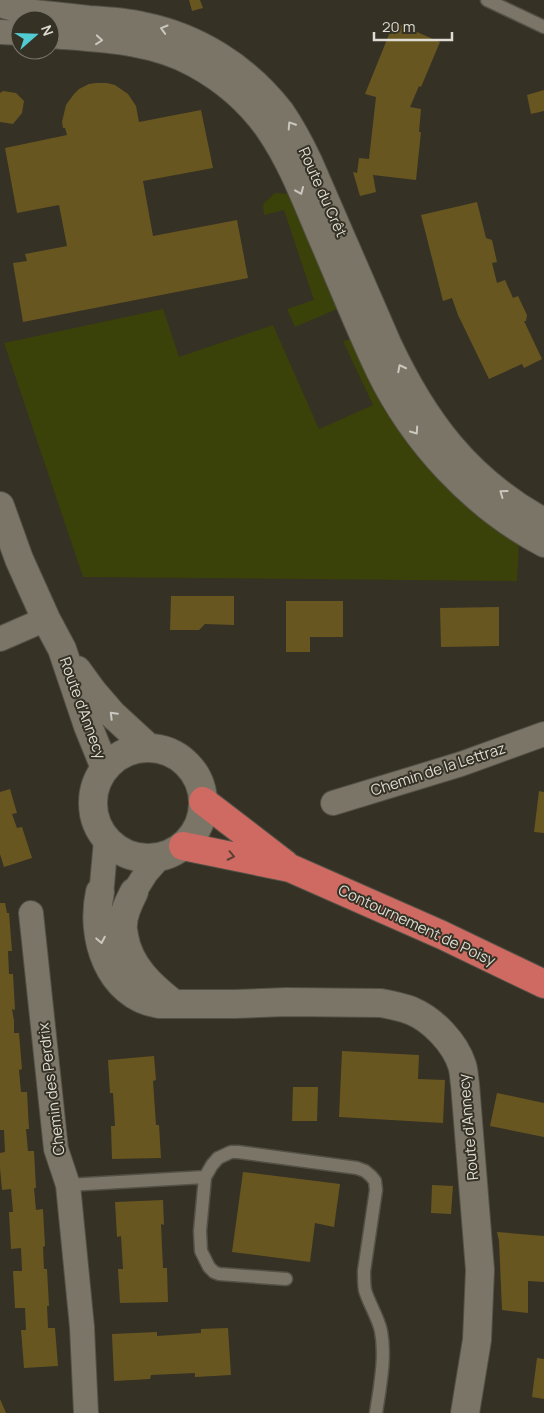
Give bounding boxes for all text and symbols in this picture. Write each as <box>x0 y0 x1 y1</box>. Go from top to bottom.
north arrow <box>10 10 60 60</box>
scale bar <box>374 10 452 42</box>
text: 20 m <box>382 16 415 37</box>
text: N <box>37 22 58 38</box>
one-way arrow <box>160 25 168 35</box>
one-way arrow <box>95 35 103 46</box>
one-way arrow <box>287 121 297 130</box>
street label: Route du Crêt <box>294 144 352 240</box>
one-way arrow <box>294 186 305 195</box>
one-way arrow <box>397 365 407 374</box>
one-way arrow <box>409 426 418 435</box>
one-way arrow <box>500 490 509 498</box>
street label: Route d'Annecy <box>55 654 111 762</box>
one-way arrow <box>110 711 119 720</box>
street label: Chemin de la Lettraz <box>368 737 508 801</box>
one-way arrow <box>226 850 235 860</box>
street label: Contournement de Poisy <box>335 879 499 971</box>
one-way arrow <box>95 936 105 945</box>
street label: Chemin des Perdrix <box>32 1021 70 1157</box>
street label: Route d'Annecy <box>453 1073 483 1181</box>

